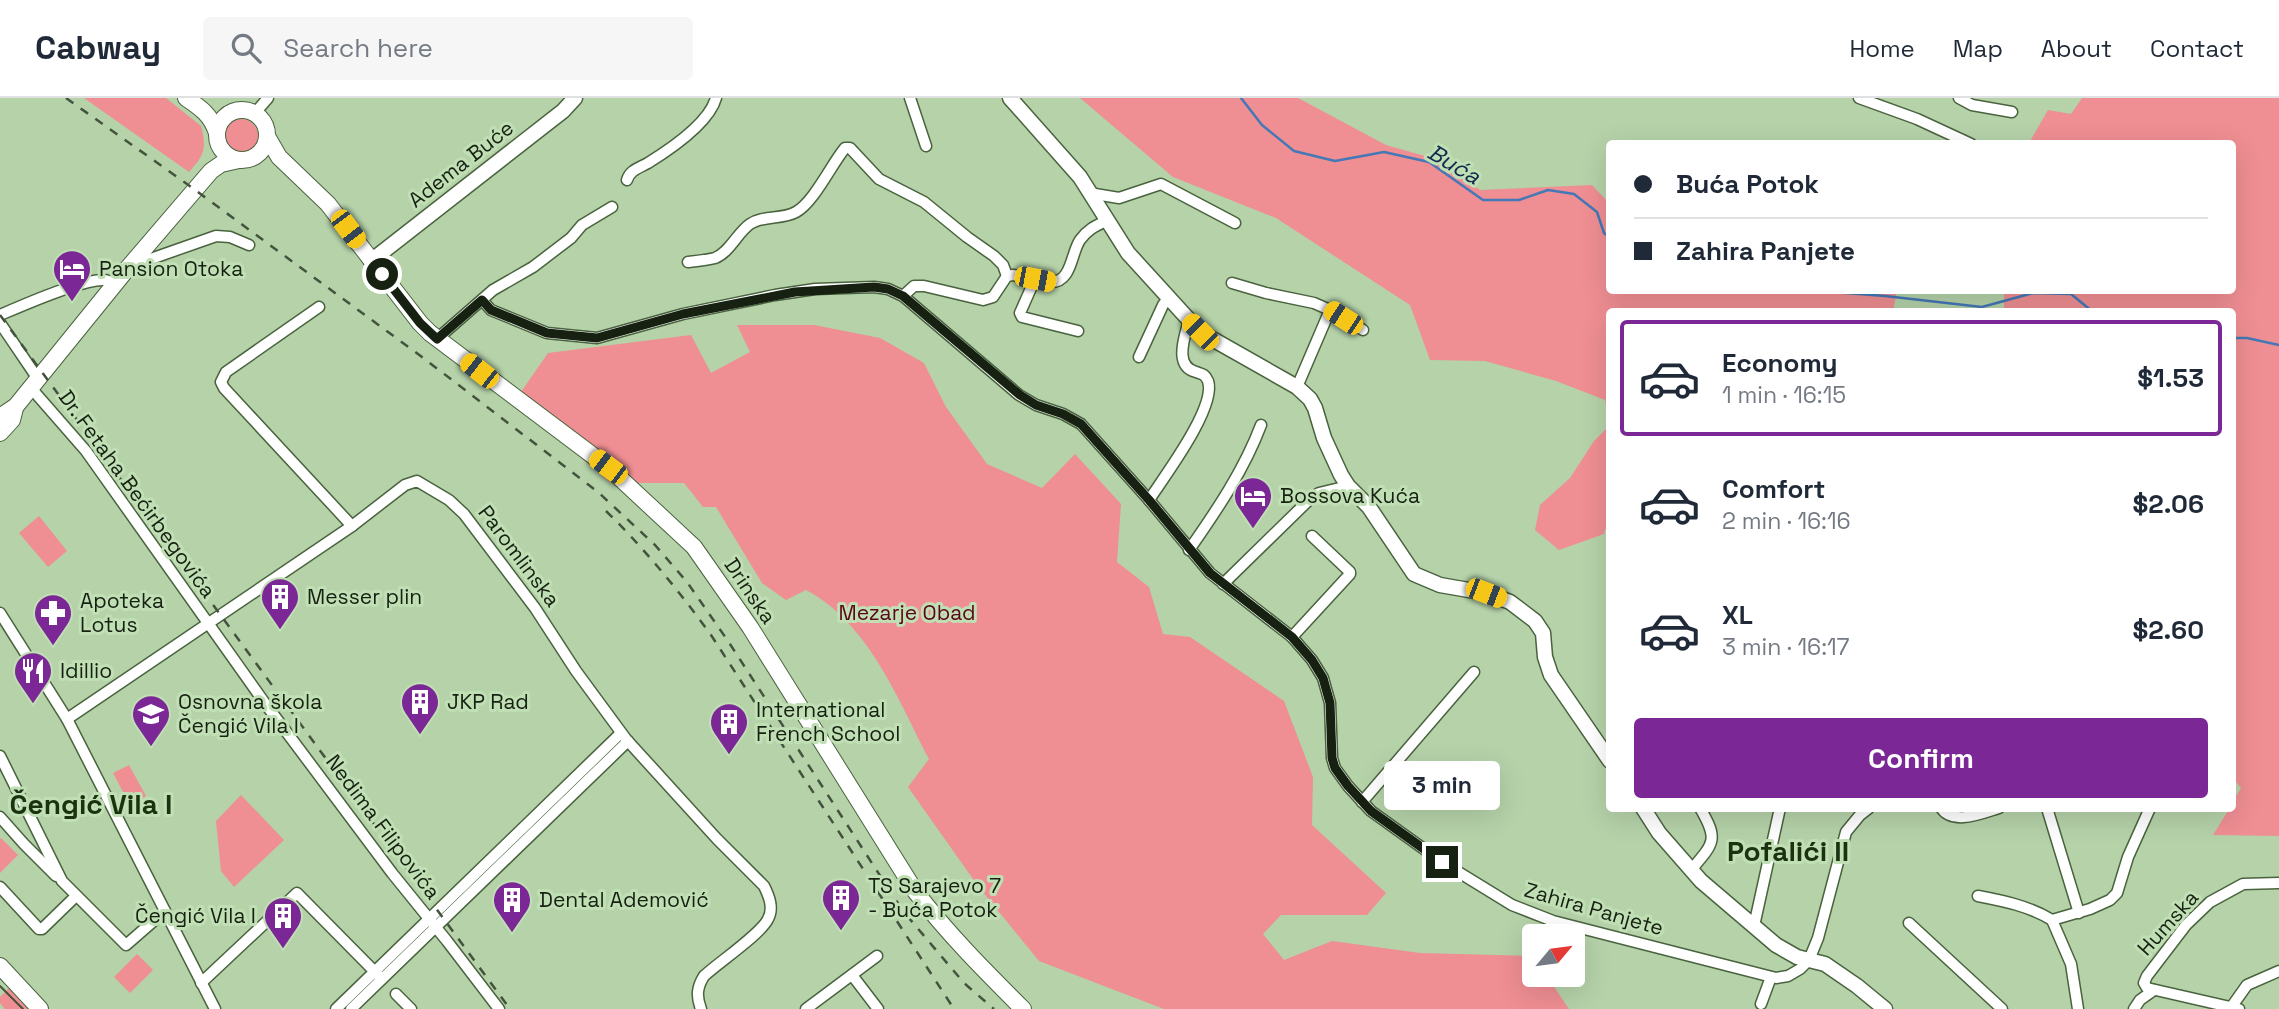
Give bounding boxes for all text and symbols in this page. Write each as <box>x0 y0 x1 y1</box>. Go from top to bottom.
search box <box>203 17 693 80</box>
text: Cabway <box>35 27 161 69</box>
icon: search <box>227 29 265 67</box>
text: Search here <box>283 31 433 65</box>
text: Home <box>1849 33 1915 64</box>
text: Map <box>1953 33 2003 64</box>
text: About <box>2041 33 2112 64</box>
text: Contact <box>2150 33 2244 64</box>
street label: Adema Buće <box>403 114 519 213</box>
water label: Buća <box>1422 137 1487 191</box>
text: Buća Potok <box>1676 167 1819 201</box>
car <box>327 206 370 252</box>
text: Zahira Panjete <box>1676 234 1855 268</box>
hotel icon: Pansion Otoka <box>51 248 93 303</box>
place label: Pansion Otoka <box>99 255 243 282</box>
route start <box>366 258 398 290</box>
car <box>1013 265 1058 293</box>
car <box>1320 298 1367 338</box>
car <box>1178 310 1223 354</box>
text: Economy <box>1722 346 1838 380</box>
icon: car <box>1638 347 1701 410</box>
car <box>456 350 503 392</box>
text: $1.53 <box>2137 361 2204 395</box>
text: 1 min · 16:15 <box>1722 380 1846 410</box>
street label: Dr. Fetaha Bećirbegovića <box>53 384 222 603</box>
car <box>585 446 632 488</box>
text: Comfort <box>1722 472 1825 506</box>
icon: car <box>1638 473 1701 536</box>
hotel icon: Bossova Kuća <box>1232 475 1274 530</box>
place label: Bossova Kuća <box>1280 482 1420 509</box>
text: $2.06 <box>2132 487 2204 521</box>
street label: Paromlinska <box>472 499 566 612</box>
text: 2 min · 16:16 <box>1722 506 1851 536</box>
street label: Drinska <box>719 552 782 629</box>
building icon: Messer plin <box>259 576 301 631</box>
car <box>1463 576 1510 610</box>
place label: Messer plin <box>307 583 422 610</box>
place label: Apoteka Lotus <box>80 587 164 638</box>
pharmacy icon: Apoteka Lotus <box>32 592 74 647</box>
text: XL <box>1722 598 1753 632</box>
park label: Mezarje Obad <box>839 599 976 626</box>
icon: car <box>1638 599 1701 662</box>
text: $2.60 <box>2132 613 2204 647</box>
text: 3 min · 16:17 <box>1722 632 1850 662</box>
restaurant icon: Idillio <box>12 650 54 705</box>
place label: Idillio <box>60 657 112 684</box>
building icon: JKP Rad <box>399 681 441 736</box>
place label: Osnovna škola Čengić Vila I <box>178 688 322 739</box>
place label: JKP Rad <box>447 688 529 715</box>
school or university icon: Osnovna škola Čengić Vila I <box>130 693 172 748</box>
place label: International French School <box>756 696 900 747</box>
building icon: International French School <box>708 701 750 756</box>
button: Confirm <box>1634 718 2208 798</box>
street label: Nedima Filipovića <box>320 749 447 905</box>
callout: 3 min <box>1384 760 1500 810</box>
text: 3 min <box>1412 770 1472 800</box>
district label: Čengić Vila I <box>10 786 172 822</box>
district label: Pofalići II <box>1727 833 1849 869</box>
route end <box>1426 846 1458 878</box>
place label: TS Sarajevo 7 - Buća Potok <box>868 872 1001 923</box>
street label: Zahira Panjete <box>1521 876 1667 941</box>
building icon: TS Sarajevo 7 - Buća Potok <box>820 877 862 932</box>
building icon: Dental Ademović <box>491 879 533 934</box>
street label: Humska <box>2131 884 2204 961</box>
place label: Dental Ademović <box>539 886 709 913</box>
building icon: Čengić Vila I <box>262 895 304 950</box>
place label: Čengić Vila I <box>135 902 256 929</box>
north arrow <box>1522 924 1586 987</box>
map controls <box>1522 924 1585 987</box>

